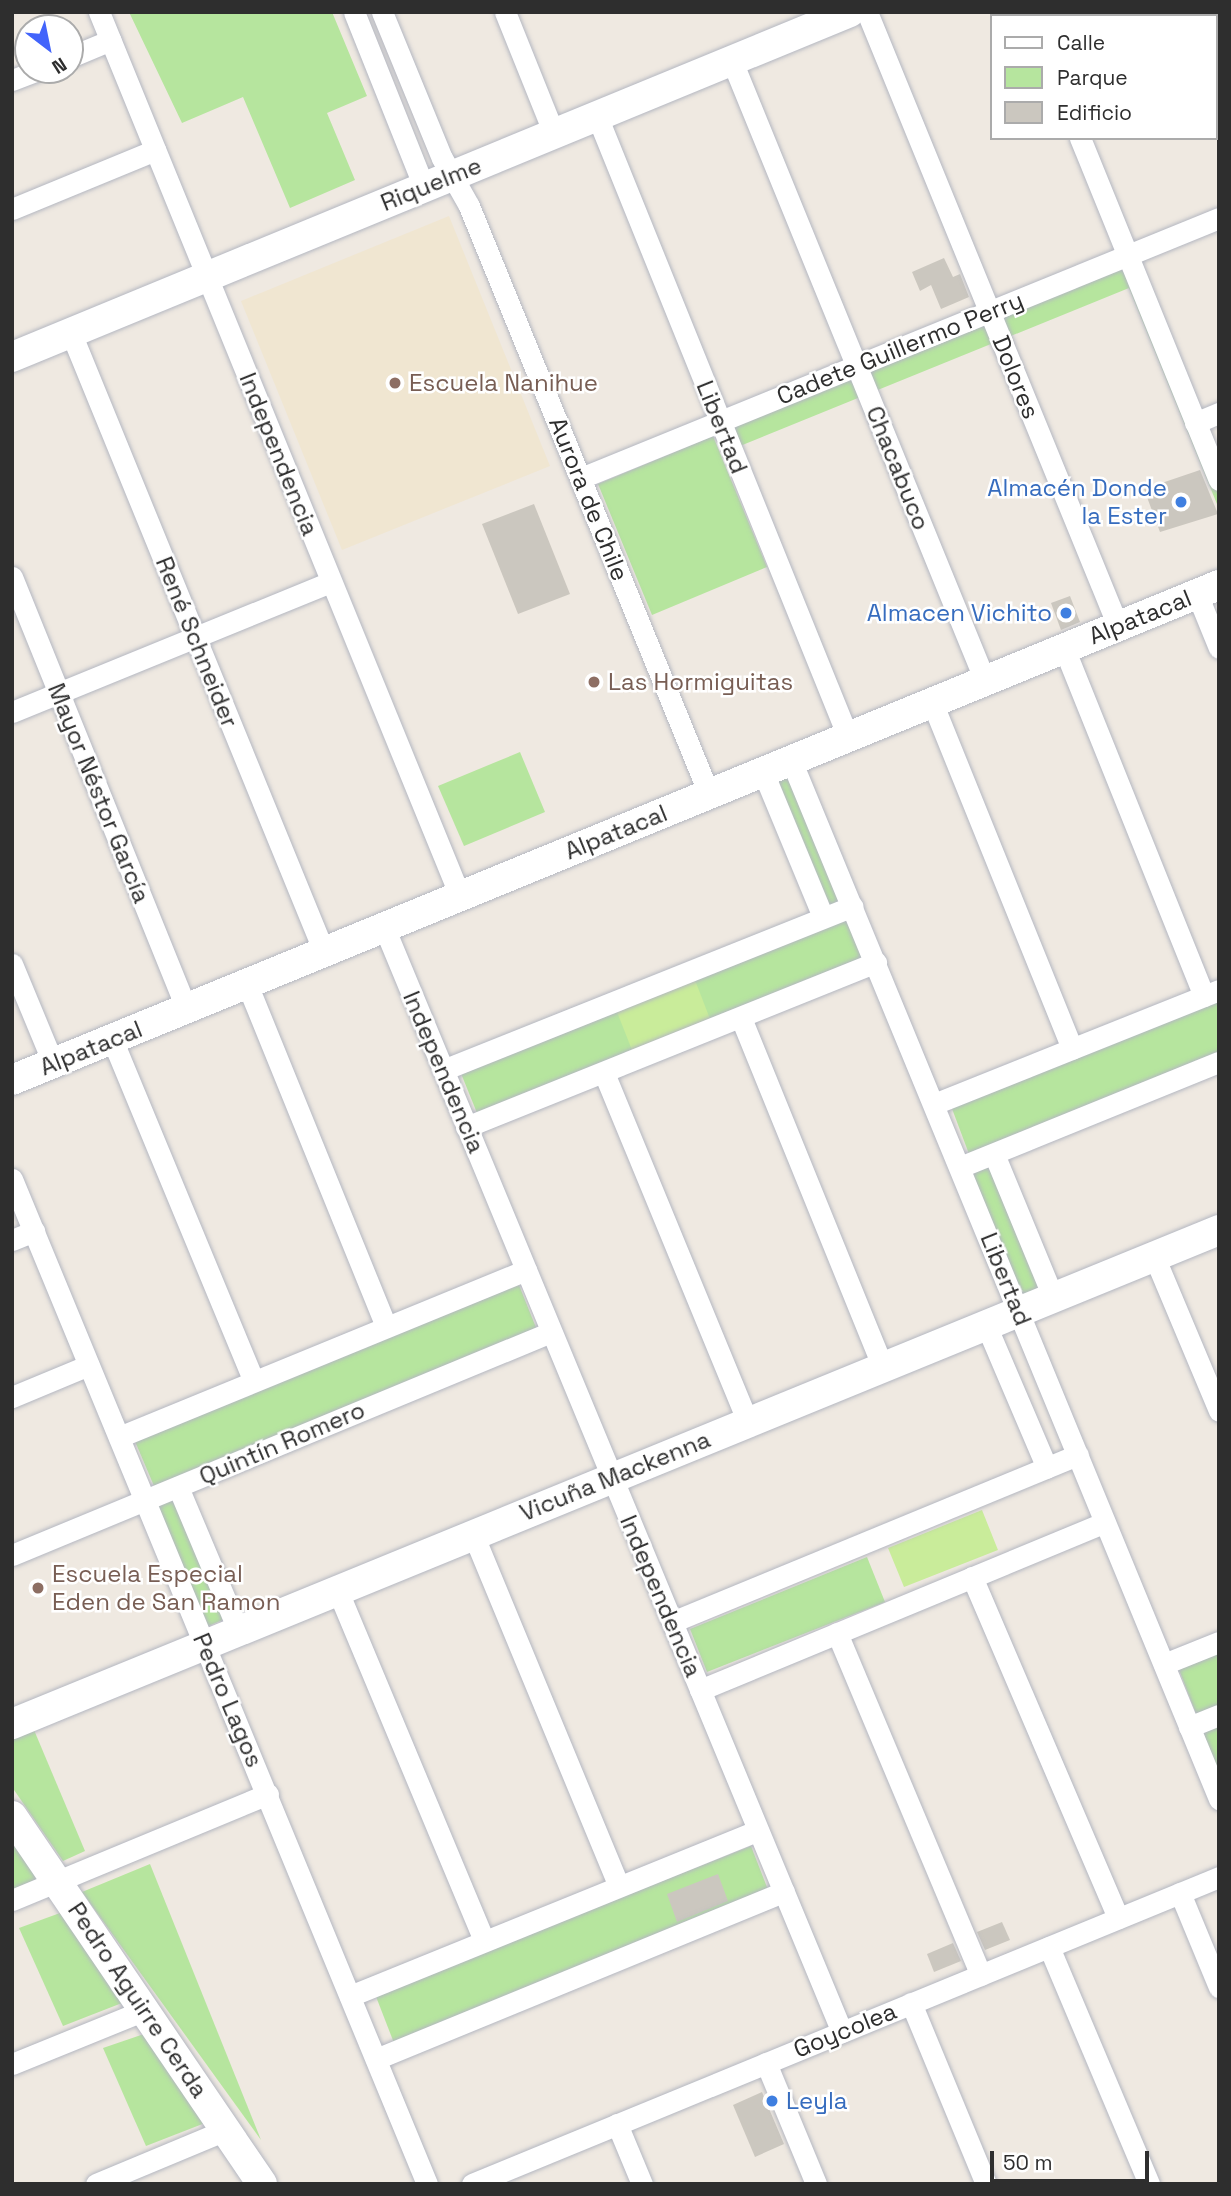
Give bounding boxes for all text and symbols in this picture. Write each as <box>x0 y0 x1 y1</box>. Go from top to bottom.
north arrow <box>14 14 84 84</box>
legend <box>990 14 1217 140</box>
text: Calle <box>1057 29 1105 56</box>
text: N <box>47 52 71 80</box>
text: Parque <box>1057 64 1128 91</box>
text: Edificio <box>1057 99 1132 126</box>
street label: Riquelme <box>376 151 486 217</box>
street label: Cadete Guillermo Perry <box>773 285 1027 411</box>
street label: Dolores <box>986 331 1046 423</box>
street label: Independencia <box>233 368 325 540</box>
place label: Escuela Nanihue <box>409 369 598 397</box>
marker: Escuela Nanihue <box>387 375 403 391</box>
street label: Libertad <box>690 376 754 478</box>
street label: Chacabuco <box>860 402 936 534</box>
street label: Aurora de Chile <box>543 413 635 585</box>
place label: Almacén Donde la Ester <box>987 474 1167 530</box>
marker: Almacén Donde la Ester <box>1173 494 1189 510</box>
street label: René Schneider <box>150 552 244 732</box>
street label: Alpatacal <box>1085 583 1195 651</box>
place label: Almacen Vichito <box>866 599 1052 627</box>
marker: Almacen Vichito <box>1058 605 1074 621</box>
place label: Las Hormiguitas <box>608 668 793 696</box>
marker: Las Hormiguitas <box>586 674 602 690</box>
street label: Mayor Néstor García <box>42 679 156 907</box>
street label: Alpatacal <box>561 798 671 866</box>
street label: Independencia <box>397 987 491 1157</box>
street label: Alpatacal <box>36 1014 146 1082</box>
street label: Libertad <box>974 1228 1038 1330</box>
street label: Quintín Romero <box>195 1395 369 1491</box>
street label: Vicuña Mackenna <box>516 1425 714 1527</box>
street label: Independencia <box>614 1511 708 1681</box>
place label: Escuela Especial Eden de San Ramon <box>52 1560 280 1616</box>
marker: Escuela Especial Eden de San Ramon <box>30 1580 46 1596</box>
street label: Pedro Lagos <box>187 1629 269 1771</box>
street label: Pedro Aguirre Cerda <box>62 1897 214 2103</box>
street label: Goycolea <box>789 1996 901 2064</box>
place label: Leyla <box>786 2087 848 2115</box>
marker: Leyla <box>764 2093 780 2109</box>
scale bar <box>993 2136 1152 2180</box>
text: 50 m <box>1003 2149 1053 2176</box>

